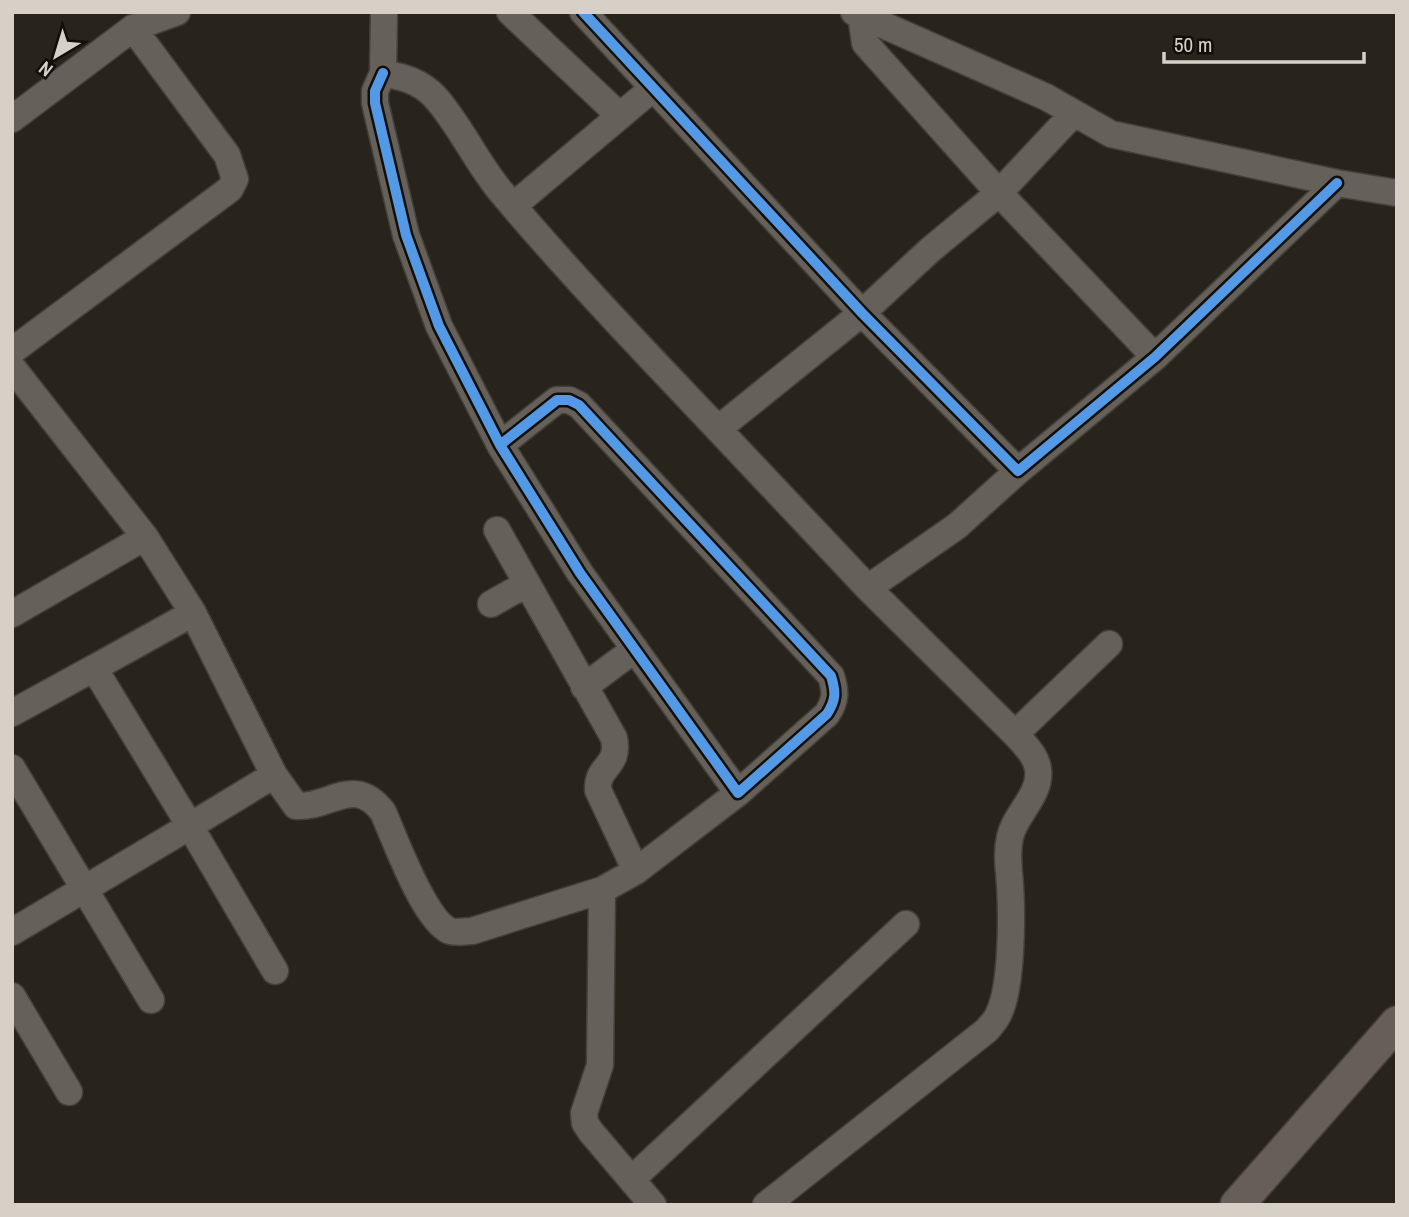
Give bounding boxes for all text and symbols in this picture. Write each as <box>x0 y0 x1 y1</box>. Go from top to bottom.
north arrow <box>21 21 91 91</box>
scale bar <box>1164 21 1364 65</box>
text: 50 m <box>1174 30 1212 59</box>
text: N <box>33 56 58 83</box>

